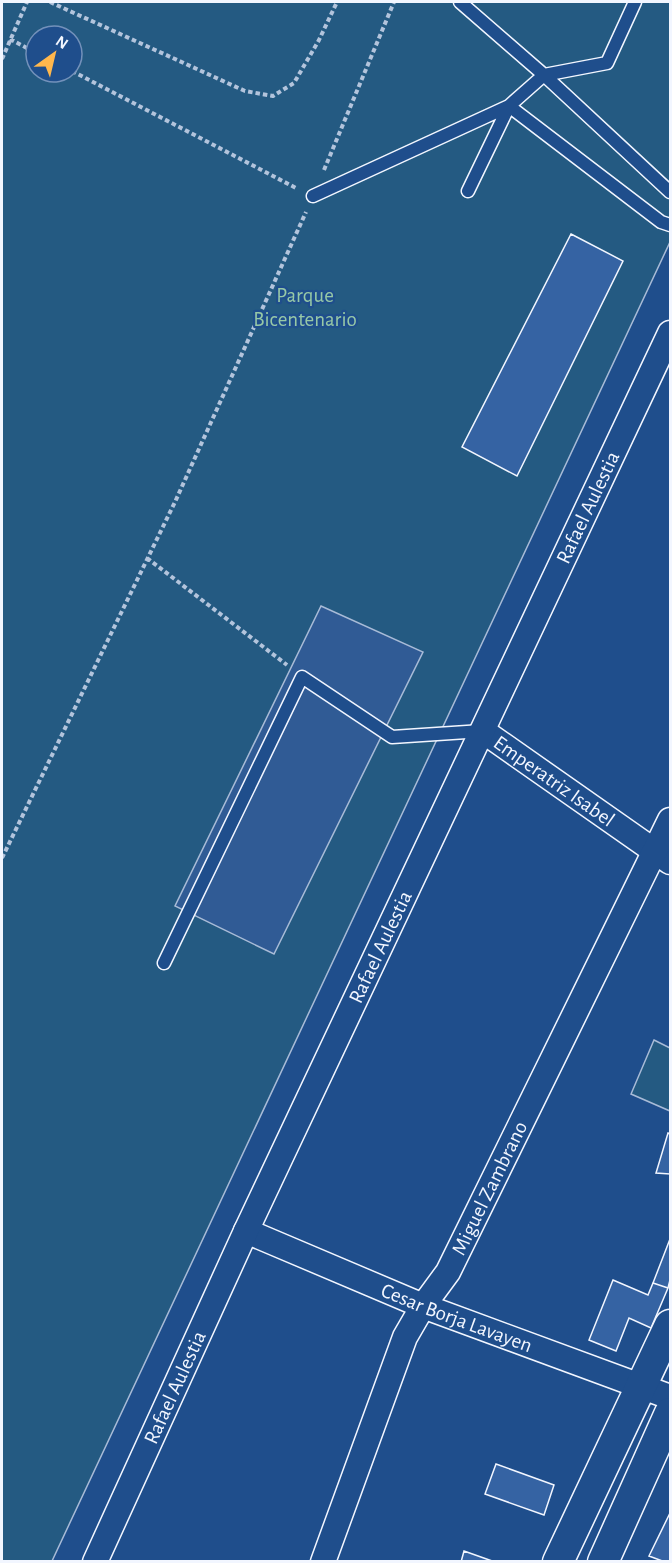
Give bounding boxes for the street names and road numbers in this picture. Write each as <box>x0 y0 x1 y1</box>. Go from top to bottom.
street label: Rafael Aulestia <box>552 448 623 567</box>
street label: Emperatriz Isabel <box>490 731 619 830</box>
street label: Rafael Aulestia <box>345 887 416 1006</box>
street label: Miguel Zambrano <box>448 1118 531 1258</box>
street label: Cesar Borja Lavayen <box>378 1279 535 1356</box>
street label: Rafael Aulestia <box>140 1327 210 1447</box>

